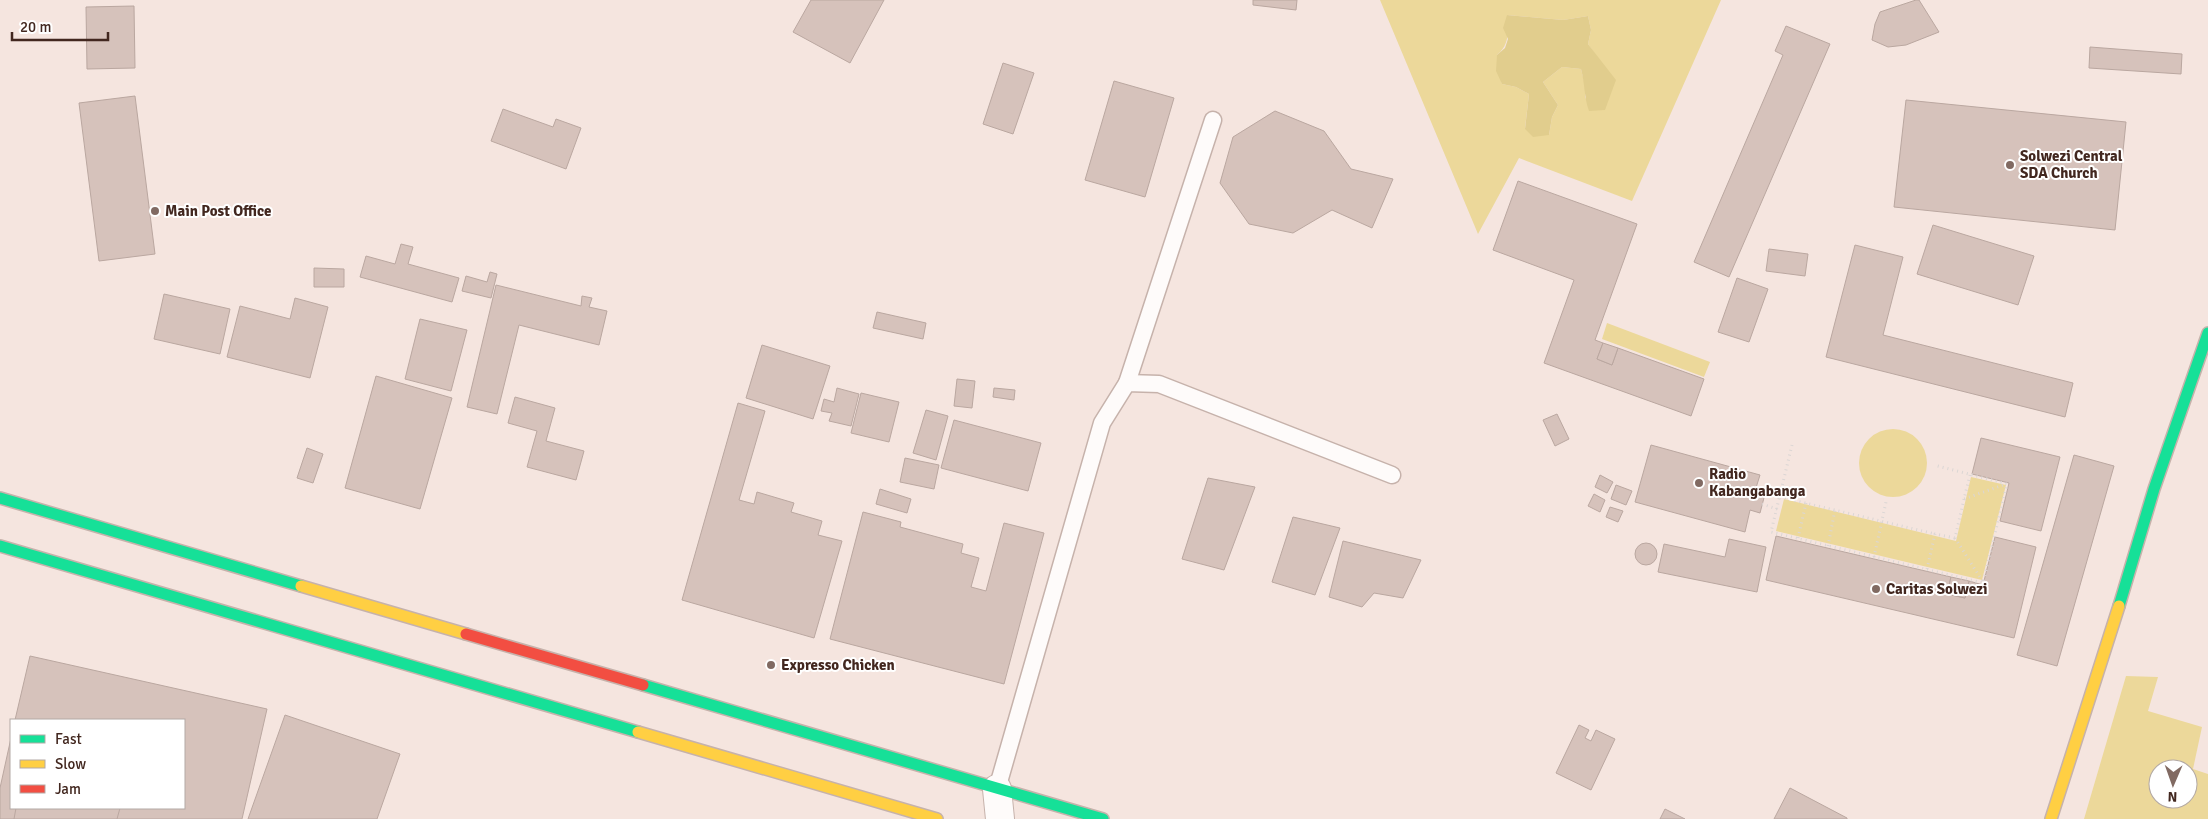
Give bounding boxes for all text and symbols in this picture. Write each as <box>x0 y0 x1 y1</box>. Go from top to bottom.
scale bar <box>12 10 109 42</box>
text: 20 m <box>20 18 51 36</box>
place label: Solwezi Central SDA Church <box>2020 147 2123 182</box>
marker: Solwezi Central SDA Church <box>2004 159 2016 171</box>
place label: Main Post Office <box>165 202 271 220</box>
marker: Main Post Office <box>149 205 161 217</box>
place label: Radio Kabangabanga <box>1709 465 1806 500</box>
marker: Radio Kabangabanga <box>1693 477 1705 489</box>
place label: Caritas Solwezi <box>1886 580 1987 598</box>
marker: Caritas Solwezi <box>1870 583 1882 595</box>
place label: Expresso Chicken <box>781 656 895 674</box>
marker: Expresso Chicken <box>765 659 777 671</box>
legend <box>10 719 185 809</box>
text: Fast <box>55 730 82 748</box>
text: Slow <box>55 755 86 773</box>
north arrow <box>2148 759 2198 809</box>
text: Jam <box>55 780 81 798</box>
text: N <box>2167 788 2178 805</box>

